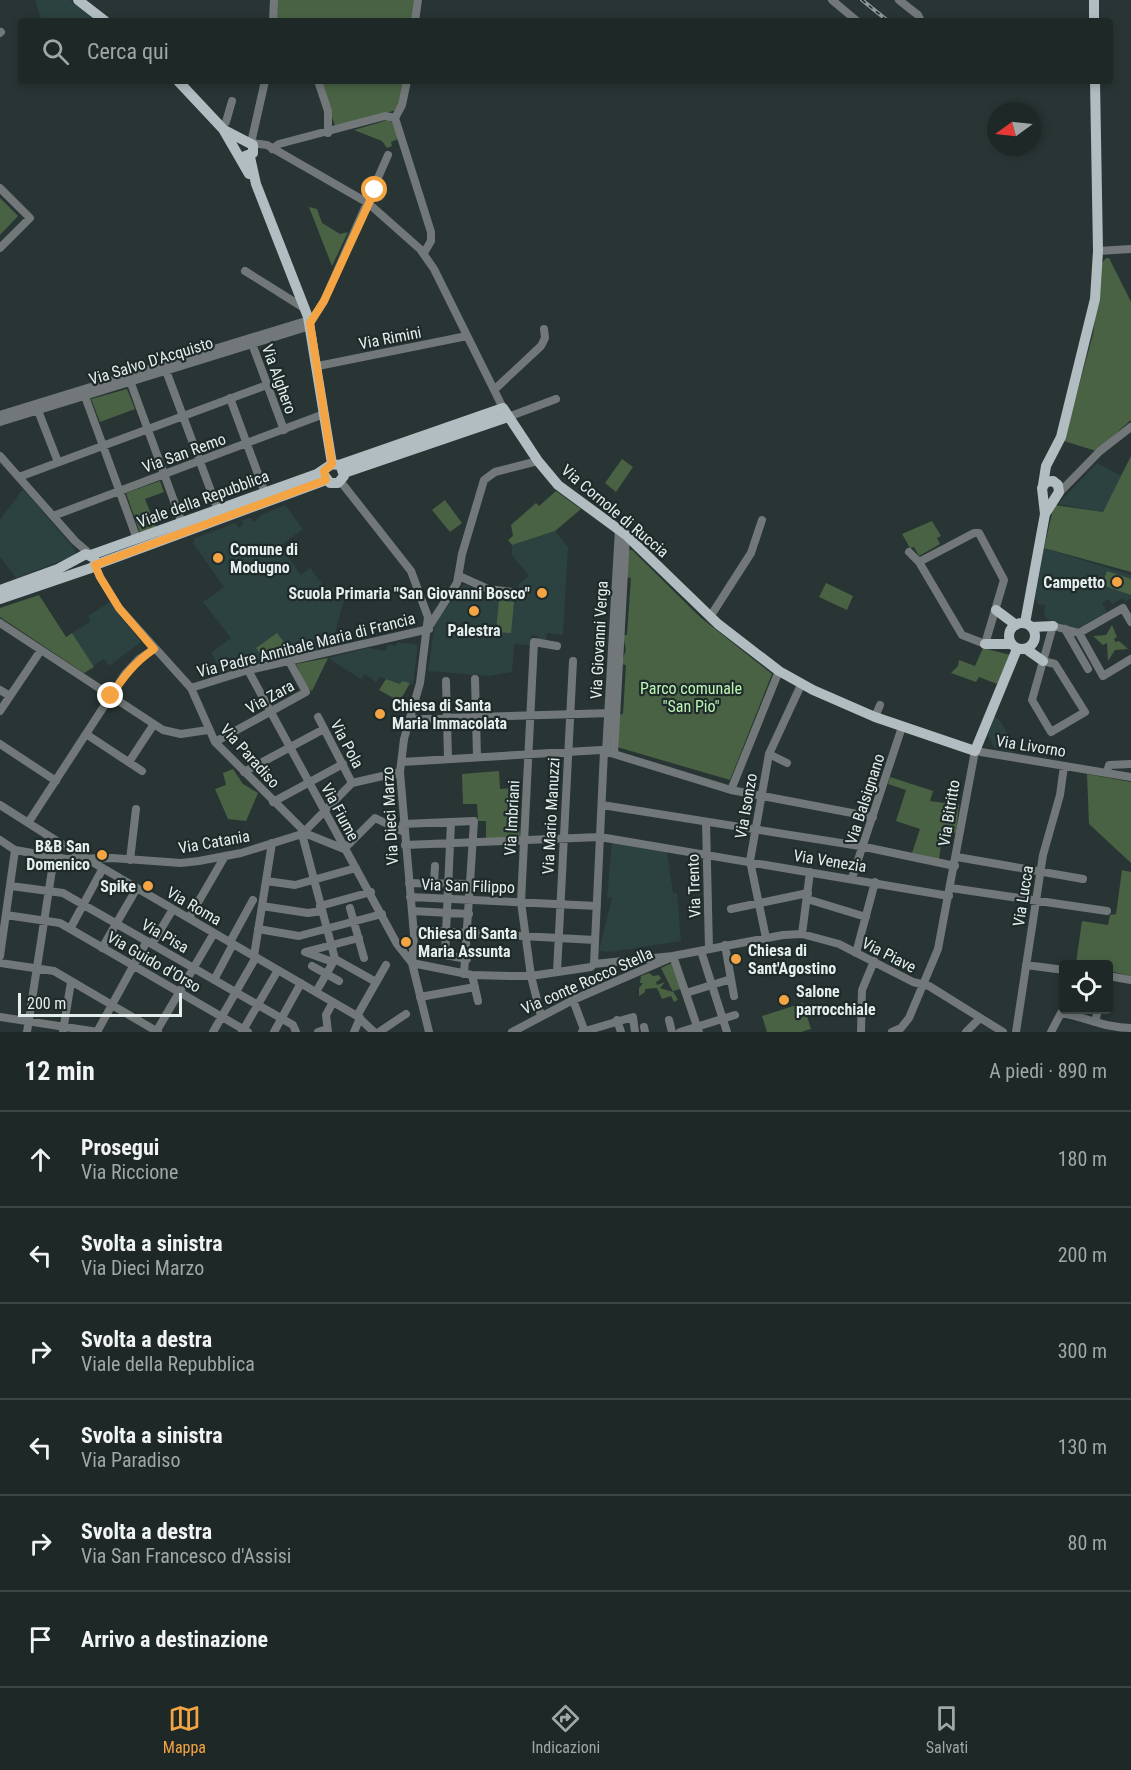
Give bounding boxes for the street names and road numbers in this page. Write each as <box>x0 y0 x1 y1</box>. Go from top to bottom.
street label: Via Rimini <box>357 323 423 353</box>
street label: Via Salvo D'Acquisto <box>87 333 215 389</box>
street label: Via Alghero <box>258 342 300 416</box>
street label: Via San Remo <box>140 429 228 477</box>
street label: Via Cornole di Ruccia <box>557 461 673 561</box>
street label: Viale della Repubblica <box>134 466 272 532</box>
street label: Via Giovanni Verga <box>586 580 612 700</box>
street label: Via Padre Annibale Maria di Francia <box>195 609 417 681</box>
street label: Via Zara <box>243 676 297 718</box>
street label: Via Pola <box>326 717 368 771</box>
street label: Via Paradiso <box>216 720 284 792</box>
street label: Via Livorno <box>995 731 1067 761</box>
street label: Via Balsignano <box>841 751 889 847</box>
street label: Via Mario Manuzzi <box>538 757 564 875</box>
street label: Via Dieci Marzo <box>378 766 402 866</box>
street label: Via Isonzo <box>731 772 761 840</box>
street label: Via Bitritto <box>934 778 964 848</box>
street label: Via Fiume <box>317 780 363 844</box>
street label: Via Imbriani <box>501 780 523 856</box>
street label: Via Catania <box>177 826 251 858</box>
street label: Via Venezia <box>792 846 868 876</box>
street label: Via Trento <box>683 854 705 918</box>
street label: Via Lucca <box>1009 864 1037 928</box>
street label: Via San Filippo <box>421 875 515 897</box>
street label: Via Roma <box>163 883 225 929</box>
street label: Via Pisa <box>138 915 192 957</box>
street label: Via Guido d'Orso <box>104 928 204 996</box>
street label: Via Piave <box>859 933 919 977</box>
street label: Via conte Rocco Stella <box>518 944 656 1018</box>

